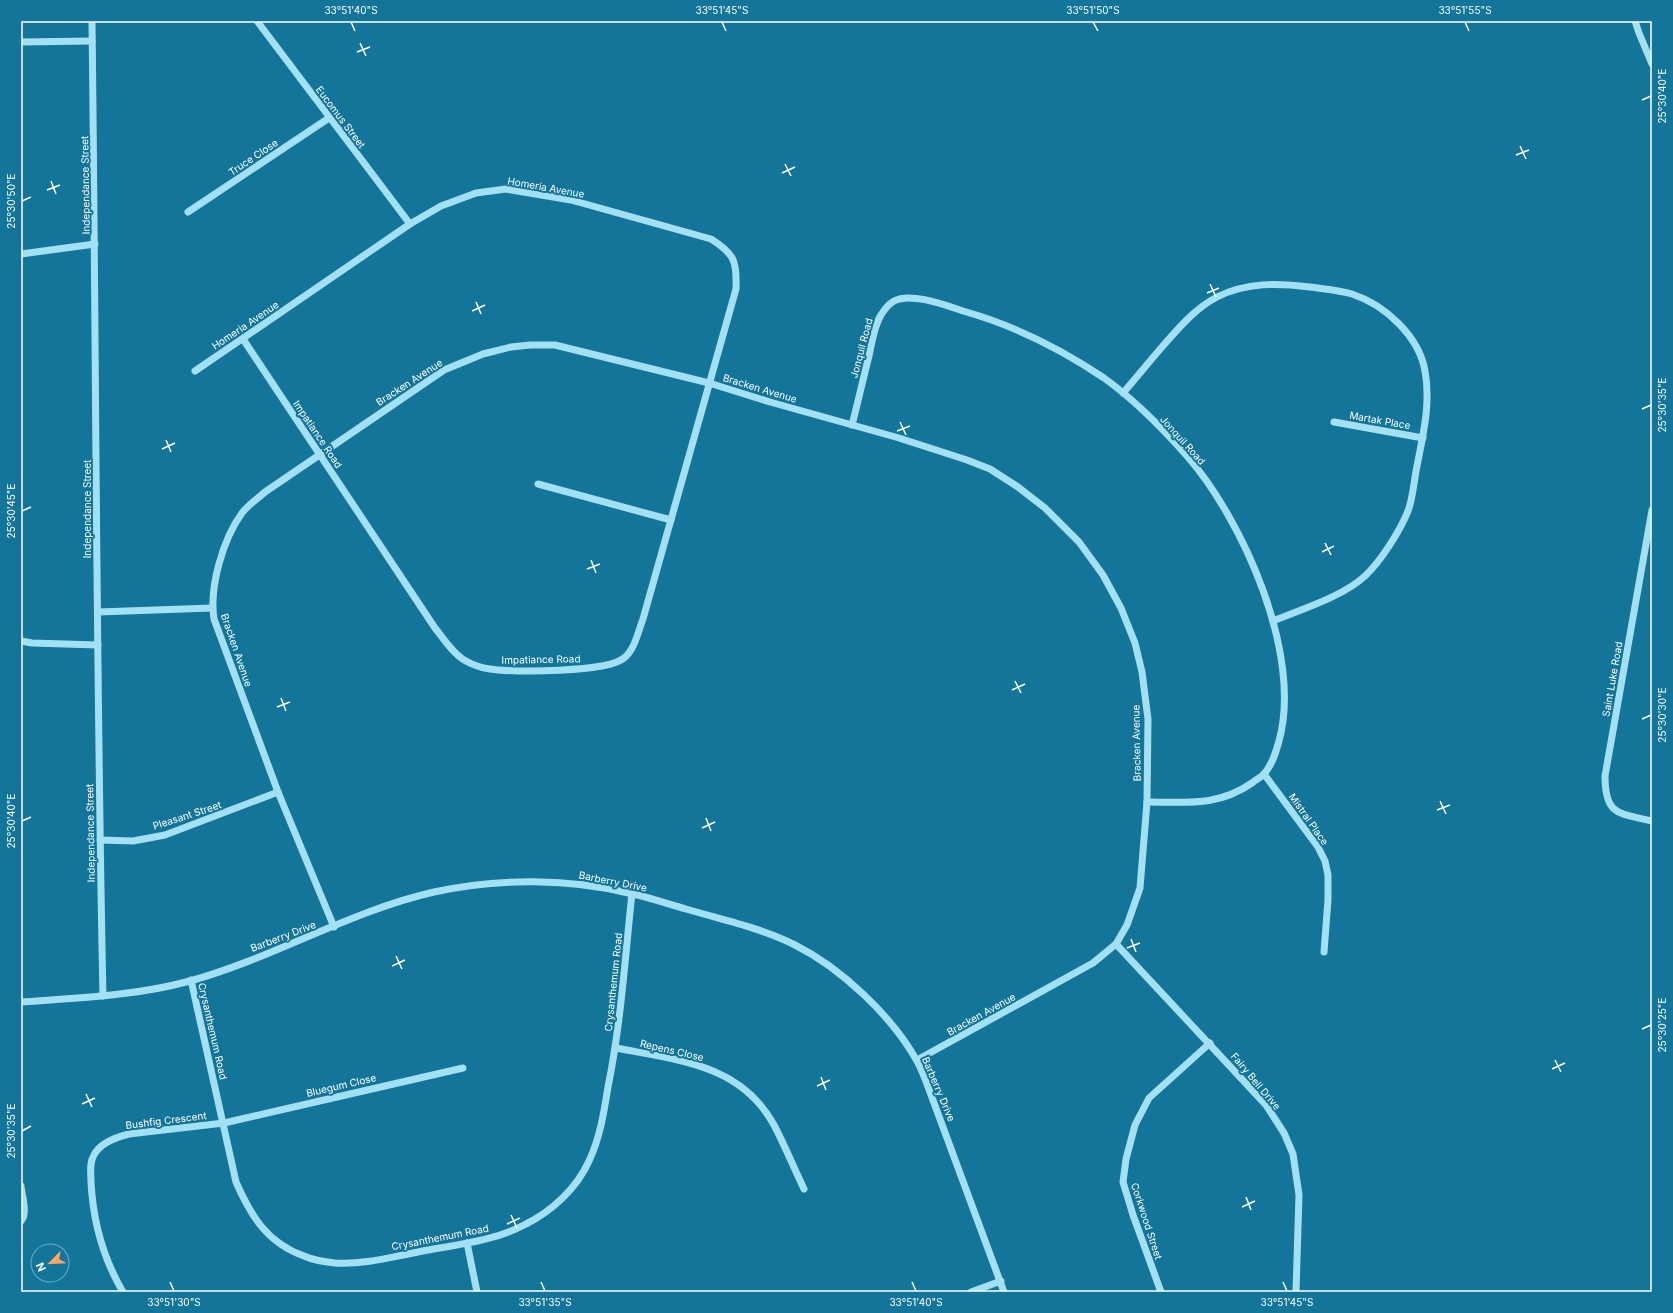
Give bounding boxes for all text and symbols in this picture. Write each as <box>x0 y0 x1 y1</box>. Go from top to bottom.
text: 33°51'40"S <box>324 4 378 16</box>
text: 33°51'45"S <box>696 4 748 16</box>
text: 33°51'50"S <box>1066 4 1120 16</box>
text: 33°51'55"S <box>1438 4 1492 16</box>
text: 25°30'40"E <box>1656 68 1668 124</box>
street label: Eucomus Street <box>314 84 369 151</box>
street label: Independance Street <box>78 135 92 234</box>
street label: Truce Close <box>226 136 280 178</box>
text: 25°30'50"E <box>5 173 17 229</box>
street label: Homeria Avenue <box>507 174 586 200</box>
street label: Homeria Avenue <box>209 298 281 352</box>
street label: Jonquil Road <box>847 317 875 379</box>
street label: Bracken Avenue <box>374 356 445 408</box>
street label: Bracken Avenue <box>722 371 799 405</box>
text: 25°30'35"E <box>1656 377 1668 433</box>
street label: Impatiance Road <box>291 398 345 470</box>
street label: Martak Place <box>1349 409 1412 431</box>
street label: Jonquil Road <box>1158 413 1208 467</box>
street label: Independance Street <box>81 459 93 558</box>
text: 25°30'45"E <box>5 484 17 538</box>
street label: Bracken Avenue <box>219 612 255 688</box>
street label: Saint Luke Road <box>1599 641 1625 717</box>
street label: Impatiance Road <box>501 652 581 666</box>
text: 25°30'30"E <box>1656 687 1668 743</box>
street label: Bracken Avenue <box>1129 704 1143 781</box>
street label: Independance Street <box>83 783 97 882</box>
street label: Mistral Place <box>1287 791 1331 847</box>
text: 25°30'40"E <box>5 793 17 849</box>
street label: Pleasant Street <box>151 798 224 832</box>
street label: Barberry Drive <box>578 869 648 894</box>
street label: Barberry Drive <box>249 918 318 954</box>
street label: Crysanthemum Road <box>602 932 624 1032</box>
street label: Crysanthemum Road <box>196 981 230 1081</box>
street label: Bracken Avenue <box>945 990 1018 1038</box>
text: 25°30'25"E <box>1656 997 1668 1053</box>
street label: Repens Close <box>639 1037 705 1063</box>
street label: Fairy Bell Drive <box>1229 1050 1283 1112</box>
street label: Barberry Drive <box>920 1055 958 1123</box>
street label: Bluegum Close <box>305 1071 377 1099</box>
text: 25°30'35"E <box>5 1103 17 1159</box>
street label: Bushfig Crescent <box>125 1109 208 1131</box>
street label: Corkwood Street <box>1129 1181 1165 1262</box>
street label: Crysanthemum Road <box>390 1222 490 1252</box>
north arrow <box>30 1243 70 1283</box>
text: N <box>33 1260 49 1274</box>
text: 33°51'30"S <box>147 1296 201 1308</box>
text: 33°51'35"S <box>518 1296 572 1308</box>
text: 33°51'40"S <box>889 1296 943 1308</box>
text: 33°51'45"S <box>1261 1296 1313 1308</box>

